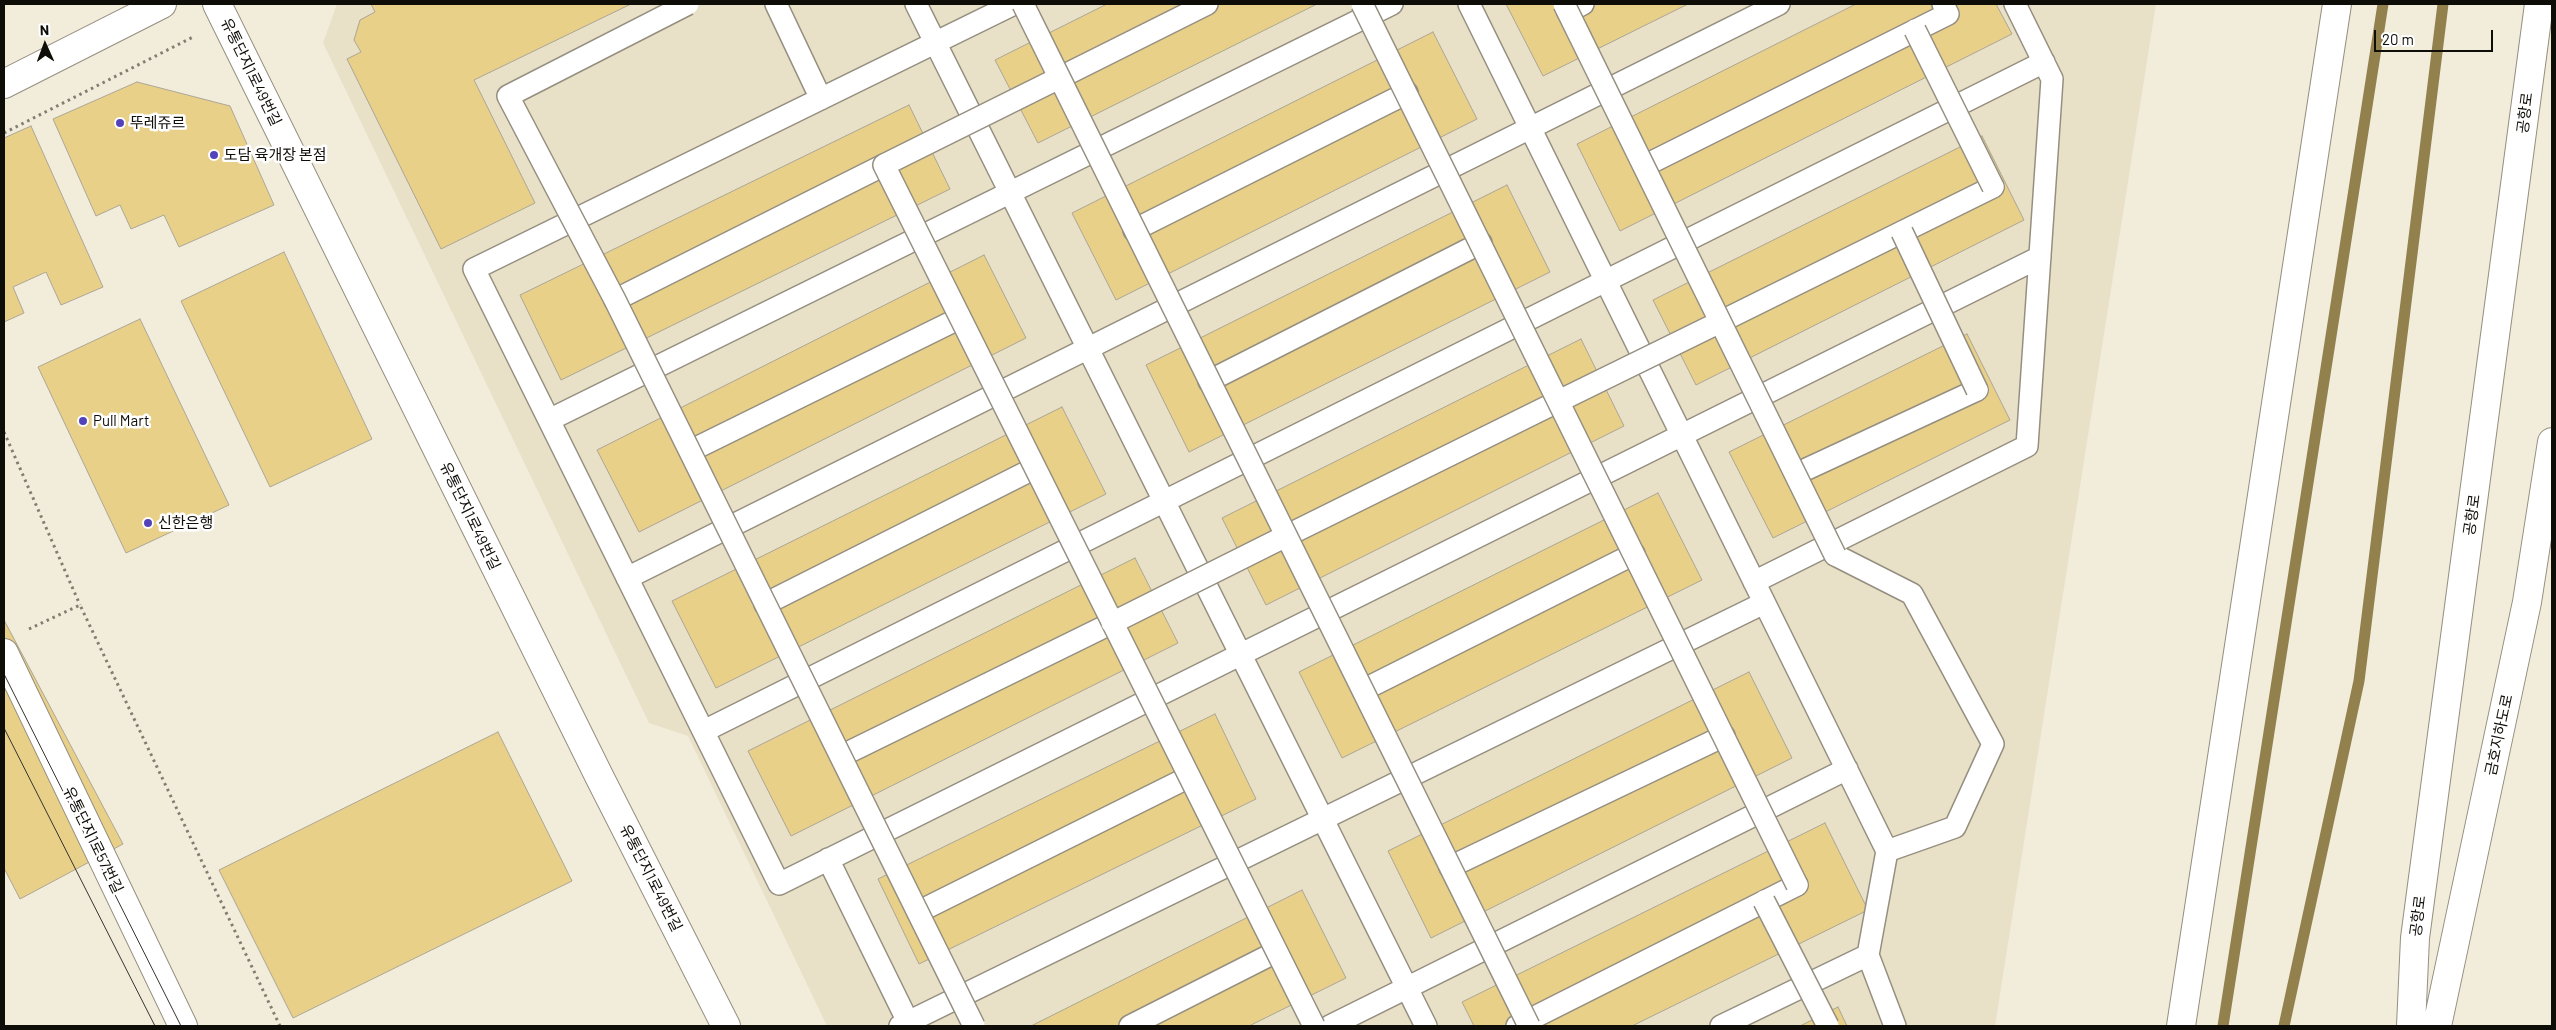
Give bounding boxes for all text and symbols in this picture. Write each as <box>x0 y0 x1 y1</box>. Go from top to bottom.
street label: 유통단지1로49번길 <box>217 15 285 129</box>
north arrow <box>20 20 70 70</box>
scale bar <box>2376 20 2495 52</box>
text: N <box>40 21 49 38</box>
text: 20 m <box>2382 30 2414 48</box>
street label: 공항로 <box>2514 91 2536 135</box>
place label: 뚜레쥬르 <box>130 114 185 132</box>
marker: 뚜레쥬르 <box>114 117 126 129</box>
place label: 도담 육개장 본점 <box>224 146 327 164</box>
marker: 도담 육개장 본점 <box>208 149 220 161</box>
place label: Pull Mart <box>93 412 149 430</box>
marker: Pull Mart <box>77 415 89 427</box>
street label: 유통단지1로49번길 <box>436 459 504 573</box>
street label: 공항로 <box>2460 493 2484 537</box>
place label: 신한은행 <box>158 514 213 532</box>
marker: 신한은행 <box>142 517 154 529</box>
street label: 금호지하도로 <box>2482 693 2516 777</box>
street label: 유통단지1로57번길 <box>59 784 127 896</box>
street label: 유통단지1로49번길 <box>616 821 686 935</box>
street label: 공항로 <box>2407 894 2429 938</box>

